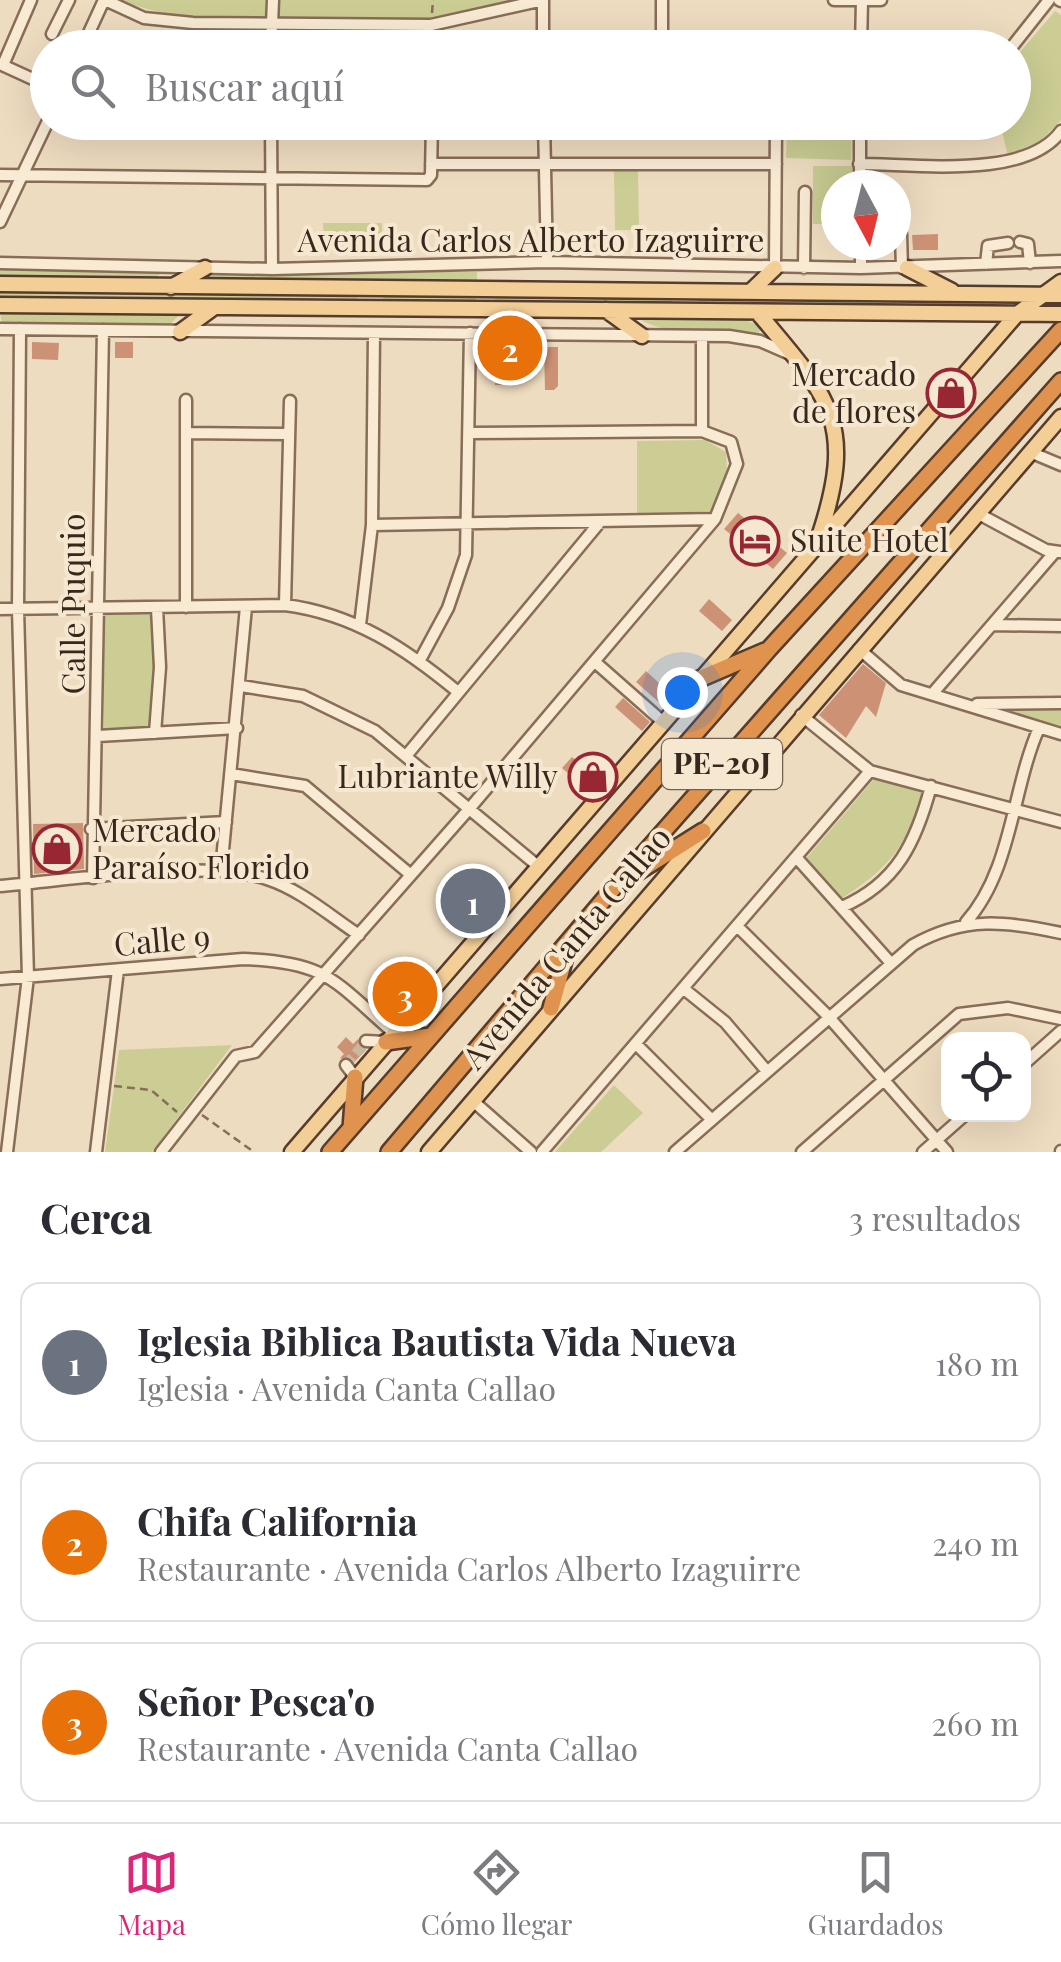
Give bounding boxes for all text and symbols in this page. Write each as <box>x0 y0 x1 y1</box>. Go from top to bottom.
search box <box>30 30 1031 140</box>
icon: search <box>65 58 120 113</box>
text: Buscar aquí <box>145 60 344 111</box>
north arrow <box>821 170 911 260</box>
street label: Avenida Carlos Alberto Izaguirre <box>297 217 764 260</box>
pin: 2 <box>478 310 542 386</box>
place label: Mercado de flores <box>791 351 916 431</box>
shop icon: Mercado de flores <box>925 367 977 419</box>
street label: Calle Puquio <box>50 514 93 694</box>
hotel icon: Suite Hotel <box>729 515 781 567</box>
place label: Suite Hotel <box>790 517 949 560</box>
your location <box>657 667 708 718</box>
road number: PE-20J <box>662 739 782 789</box>
shop icon: Lubriante Willy <box>567 751 619 803</box>
place label: Lubriante Willy <box>337 753 558 796</box>
place label: Mercado Paraíso Florido <box>92 807 310 887</box>
street label: Avenida Canta Callao <box>450 816 679 1077</box>
shop icon: Mercado Paraíso Florido <box>31 823 83 875</box>
pin: 1 <box>440 864 506 938</box>
street label: Calle 9 <box>112 913 212 964</box>
pin: 3 <box>372 956 438 1032</box>
map controls <box>941 1032 1031 1122</box>
button: locate <box>941 1032 1031 1122</box>
text: Cerca <box>40 1189 152 1245</box>
text: 3 resultados <box>849 1196 1021 1239</box>
text: Iglesia Biblica Bautista Vida Nueva <box>137 1315 737 1366</box>
text: 1 <box>68 1341 81 1384</box>
text: 180 m <box>935 1341 1019 1384</box>
text: Iglesia · Avenida Canta Callao <box>137 1366 556 1409</box>
text: Chifa California <box>137 1495 418 1546</box>
text: 2 <box>66 1521 83 1564</box>
text: 240 m <box>932 1521 1019 1564</box>
text: Restaurante · Avenida Carlos Alberto Izaguirre <box>137 1546 801 1589</box>
text: Señor Pesca'o <box>137 1675 375 1726</box>
text: 3 <box>67 1701 82 1744</box>
text: 260 m <box>932 1701 1019 1744</box>
text: Restaurante · Avenida Canta Callao <box>137 1726 638 1769</box>
tab: Mapa <box>117 1845 186 1942</box>
tab: Cómo llegar <box>421 1845 573 1942</box>
tab: Guardados <box>807 1845 944 1942</box>

